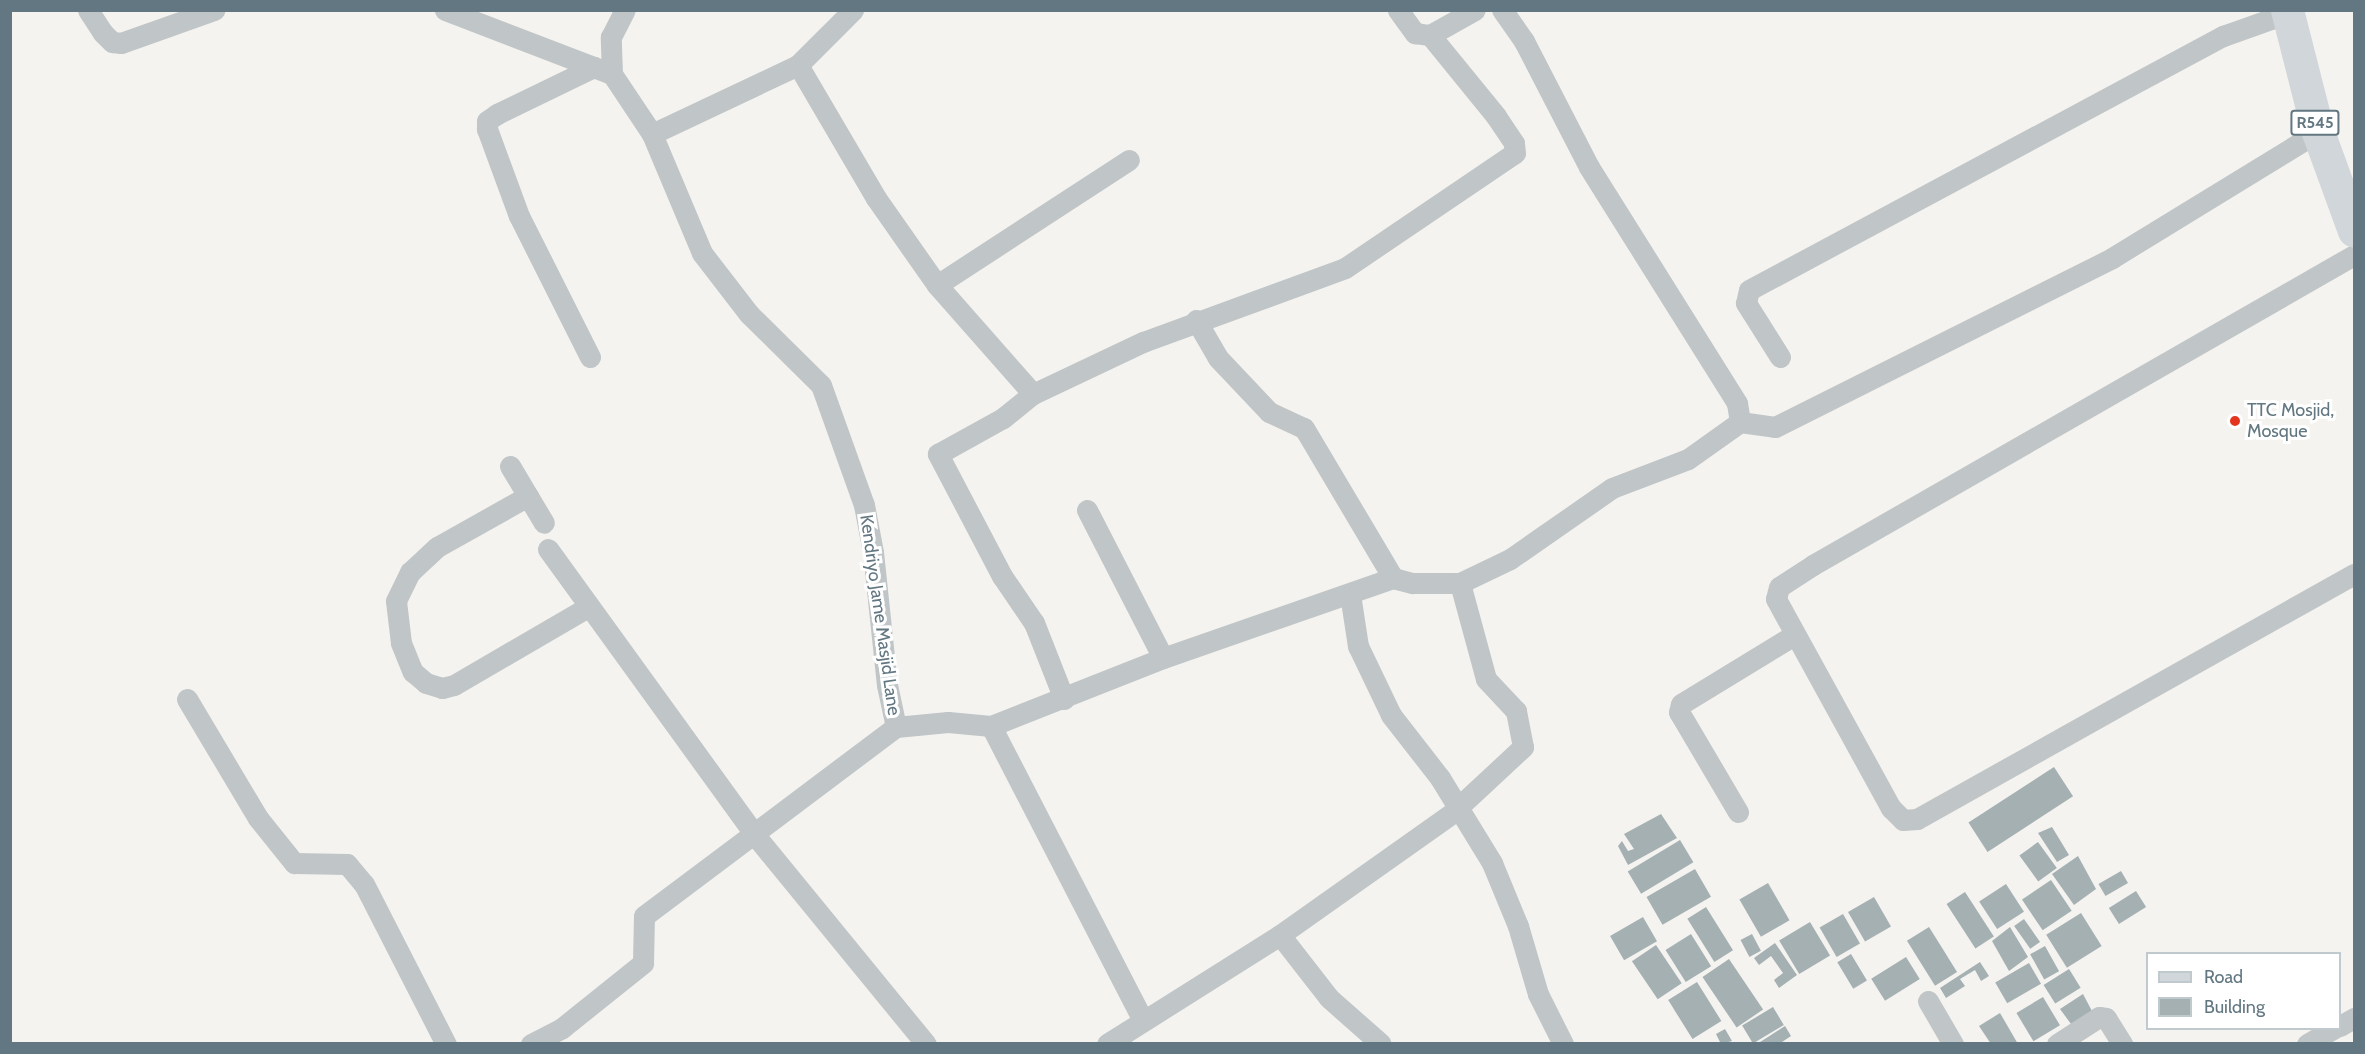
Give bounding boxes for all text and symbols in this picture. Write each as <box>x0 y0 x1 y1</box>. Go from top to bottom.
road number: R545 <box>2290 110 2340 136</box>
place label: TTC Mosjid, Mosque <box>2247 400 2334 442</box>
marker: TTC Mosjid, Mosque <box>2228 414 2242 428</box>
street label: Kendriyo Jame Masjid Lane <box>855 513 905 717</box>
legend <box>2146 952 2341 1030</box>
text: Road <box>2204 966 2243 988</box>
text: Building <box>2204 996 2265 1018</box>

